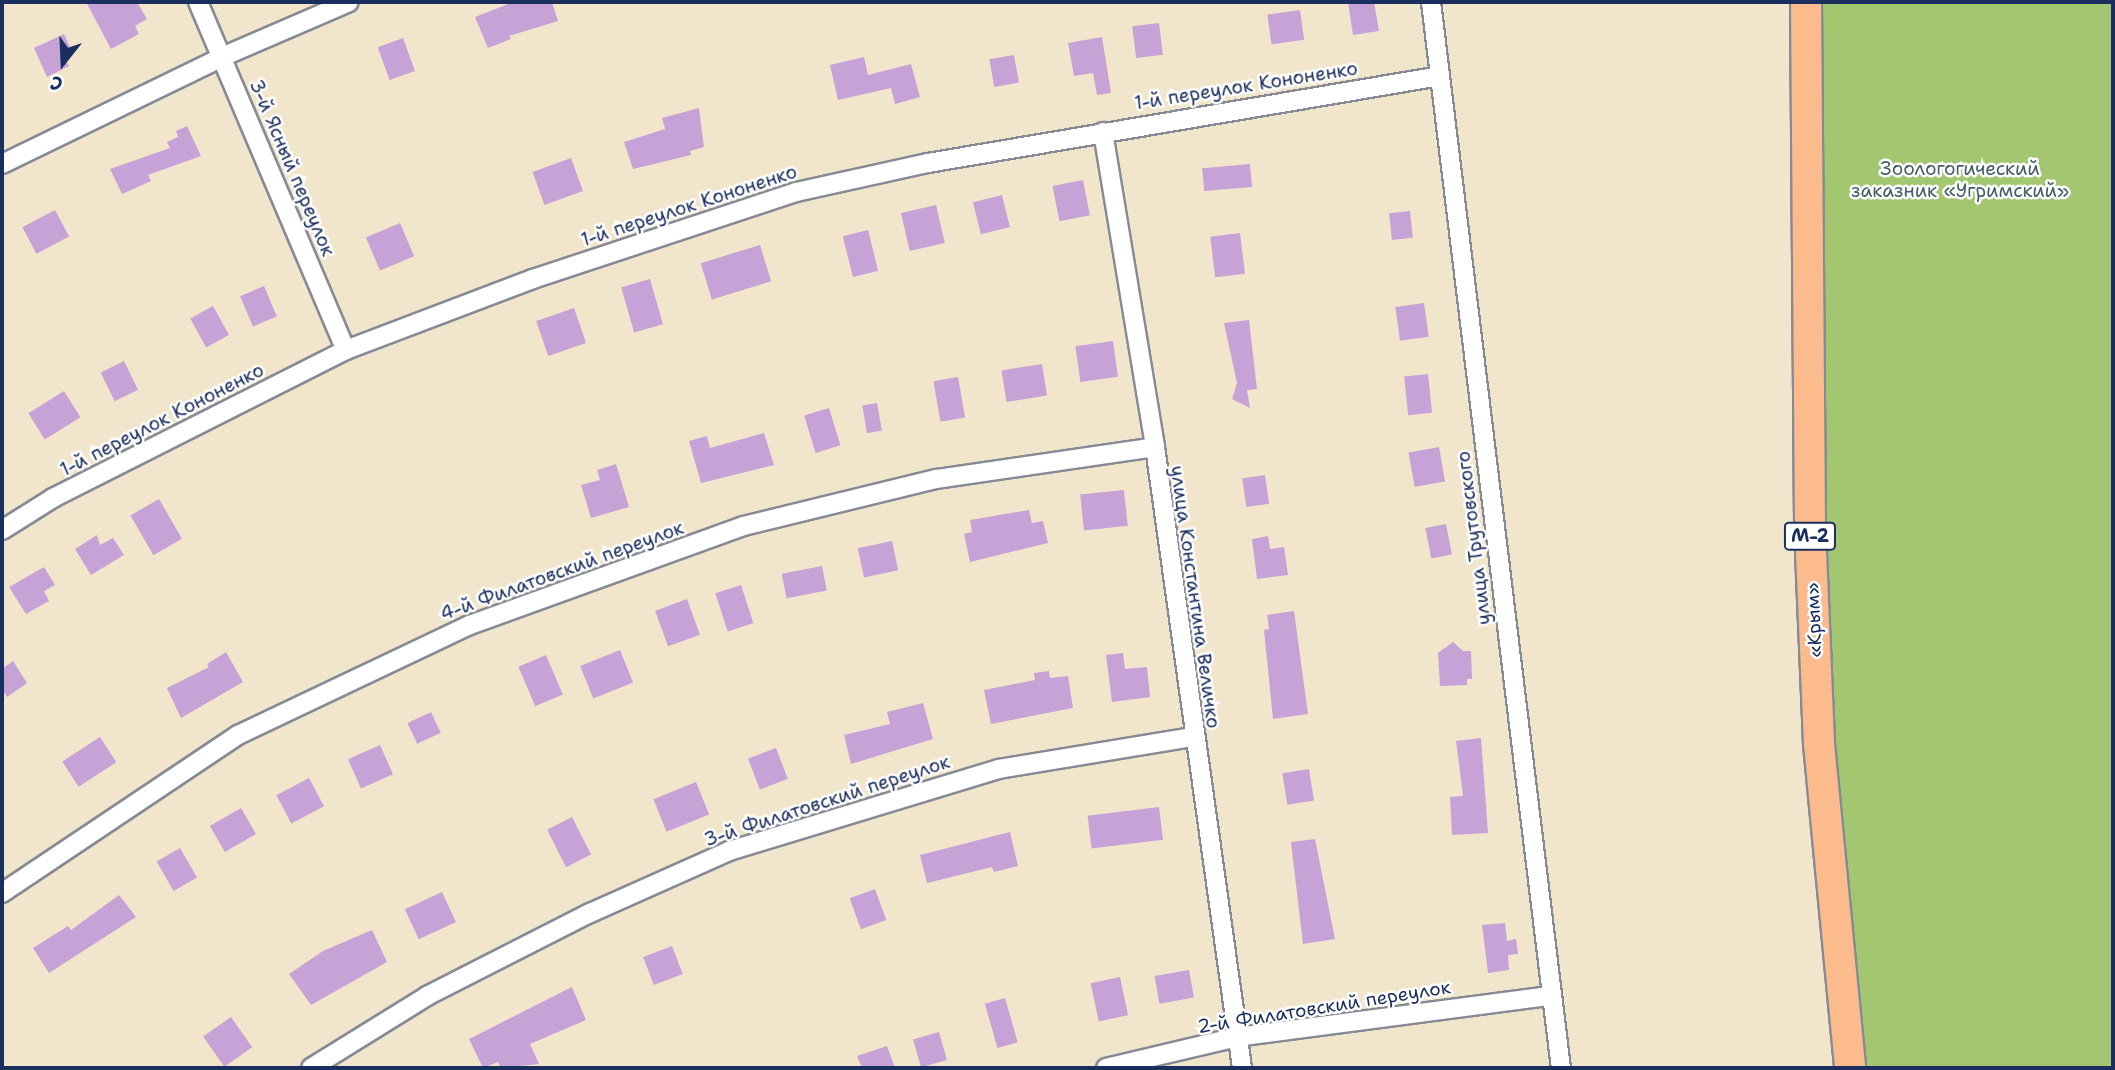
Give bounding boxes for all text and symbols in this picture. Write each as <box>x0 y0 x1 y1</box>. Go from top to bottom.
north arrow <box>28 28 98 98</box>
street label: 1-й переулок Кононенко <box>1133 57 1359 115</box>
text: С <box>47 70 66 97</box>
street label: 3-й Ясный переулок <box>244 76 340 260</box>
park label: Зоологогический заказник «Угримский» <box>1851 158 2069 202</box>
street label: 1-й переулок Кононенко <box>578 160 800 252</box>
street label: 1-й переулок Кононенко <box>56 359 268 481</box>
street label: улица Трутовского <box>1452 450 1496 626</box>
street label: улица Константина Величко <box>1165 464 1225 730</box>
street label: 4-й Филатовский переулок <box>437 516 687 626</box>
road number: М-2 <box>1784 522 1836 550</box>
street label: «Крым» <box>1801 582 1827 658</box>
street label: 3-й Филатовский переулок <box>701 750 953 852</box>
street label: 2-й Филатовский переулок <box>1196 976 1452 1038</box>

